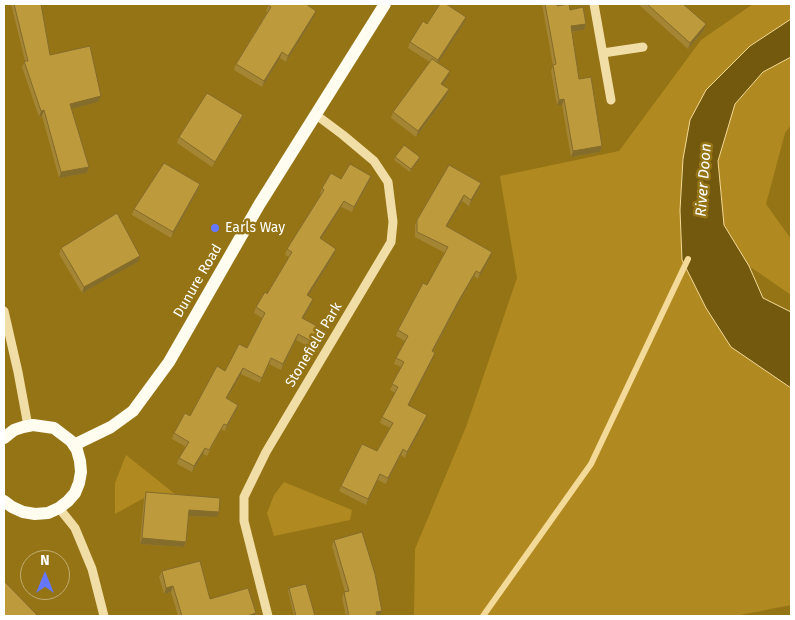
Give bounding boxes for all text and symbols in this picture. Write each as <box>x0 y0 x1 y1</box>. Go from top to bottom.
water label: River Doon <box>692 143 716 217</box>
place label: Earls Way <box>225 220 285 236</box>
marker: Earls Way <box>209 222 221 234</box>
street label: Dunure Road <box>170 241 226 321</box>
street label: Stonefield Park <box>282 300 346 390</box>
north arrow <box>20 550 70 600</box>
text: N <box>40 552 50 569</box>

